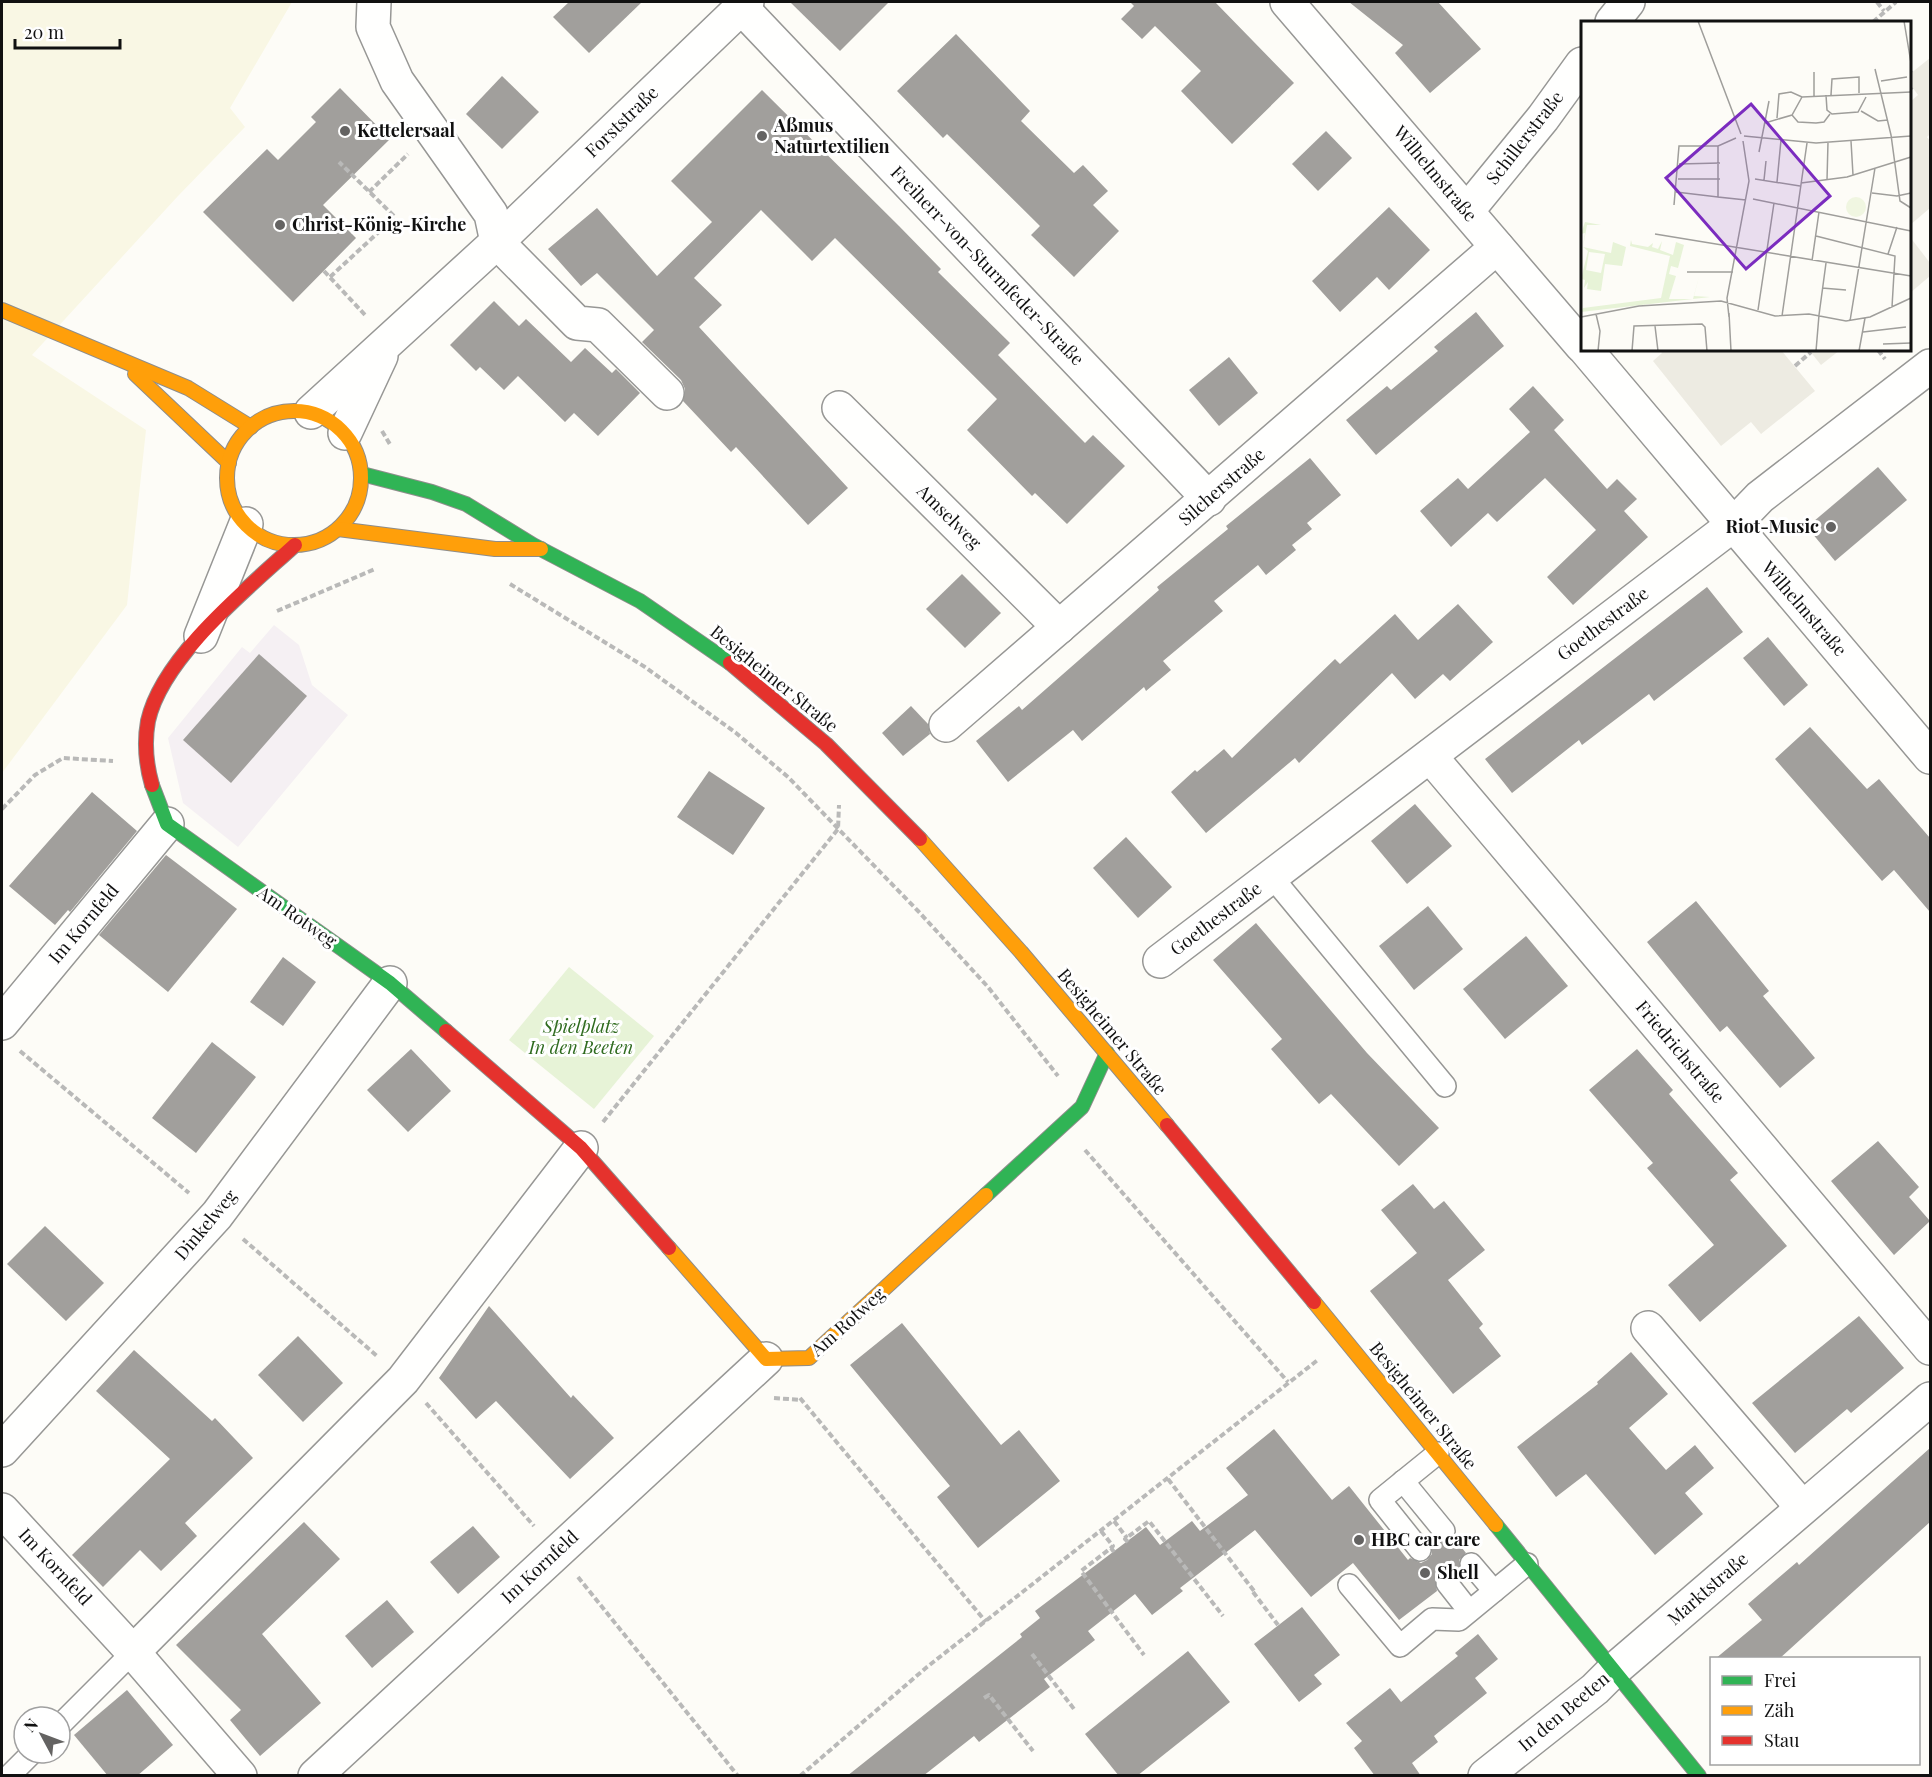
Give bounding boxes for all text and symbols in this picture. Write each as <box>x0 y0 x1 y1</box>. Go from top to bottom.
scale bar <box>15 12 120 50</box>
text: 20 m <box>24 20 64 44</box>
inset map <box>1581 21 1911 351</box>
street label: Forststraße <box>579 80 663 162</box>
street label: Schillerstraße <box>1480 86 1568 189</box>
place label: Aßmus Naturtextilien <box>773 113 890 158</box>
place label: Kettelersaal <box>357 118 456 142</box>
street label: Wilhelmstraße <box>1388 120 1483 226</box>
marker: Kettelersaal <box>338 124 352 138</box>
marker: Aßmus Naturtextilien <box>755 129 769 143</box>
street label: Freiherr-von-Sturmfeder-Straße <box>886 160 1090 370</box>
place label: Christ-König-Kirche <box>292 212 466 236</box>
marker: Christ-König-Kirche <box>273 218 287 232</box>
street label: Silcherstraße <box>1173 442 1270 531</box>
street label: Amselweg <box>912 478 988 554</box>
place label: Riot-Music <box>1726 514 1819 538</box>
marker: Riot-Music <box>1824 520 1838 534</box>
street label: Wilhelmstraße <box>1756 555 1853 661</box>
street label: Goethestraße <box>1552 581 1653 665</box>
street label: Besigheimer Straße <box>706 619 844 737</box>
street label: Goethestraße <box>1165 876 1266 960</box>
street label: Im Kornfeld <box>43 878 124 968</box>
street label: Am Rotweg <box>252 879 343 953</box>
street label: Besigheimer Straße <box>1053 963 1173 1100</box>
street label: Friedrichstraße <box>1631 995 1731 1108</box>
park label: Spielplatz In den Beeten <box>528 1014 633 1059</box>
street label: Dinkelweg <box>169 1184 242 1265</box>
street label: Am Rotweg <box>804 1281 890 1362</box>
street label: Besigheimer Straße <box>1365 1336 1483 1474</box>
street label: Im Kornfeld <box>14 1523 98 1610</box>
street label: Im Kornfeld <box>496 1524 583 1608</box>
place label: HBC car care <box>1371 1527 1480 1551</box>
marker: HBC car care <box>1352 1533 1366 1547</box>
street label: Marktstraße <box>1662 1547 1753 1630</box>
place label: Shell <box>1437 1560 1479 1584</box>
marker: Shell <box>1418 1566 1432 1580</box>
legend <box>1710 1657 1920 1765</box>
street label: In den Beeten <box>1513 1666 1614 1756</box>
text: Frei <box>1764 1668 1796 1692</box>
text: Zäh <box>1764 1698 1795 1722</box>
north arrow <box>12 1705 72 1765</box>
text: N <box>19 1713 42 1736</box>
text: Stau <box>1764 1728 1800 1752</box>

